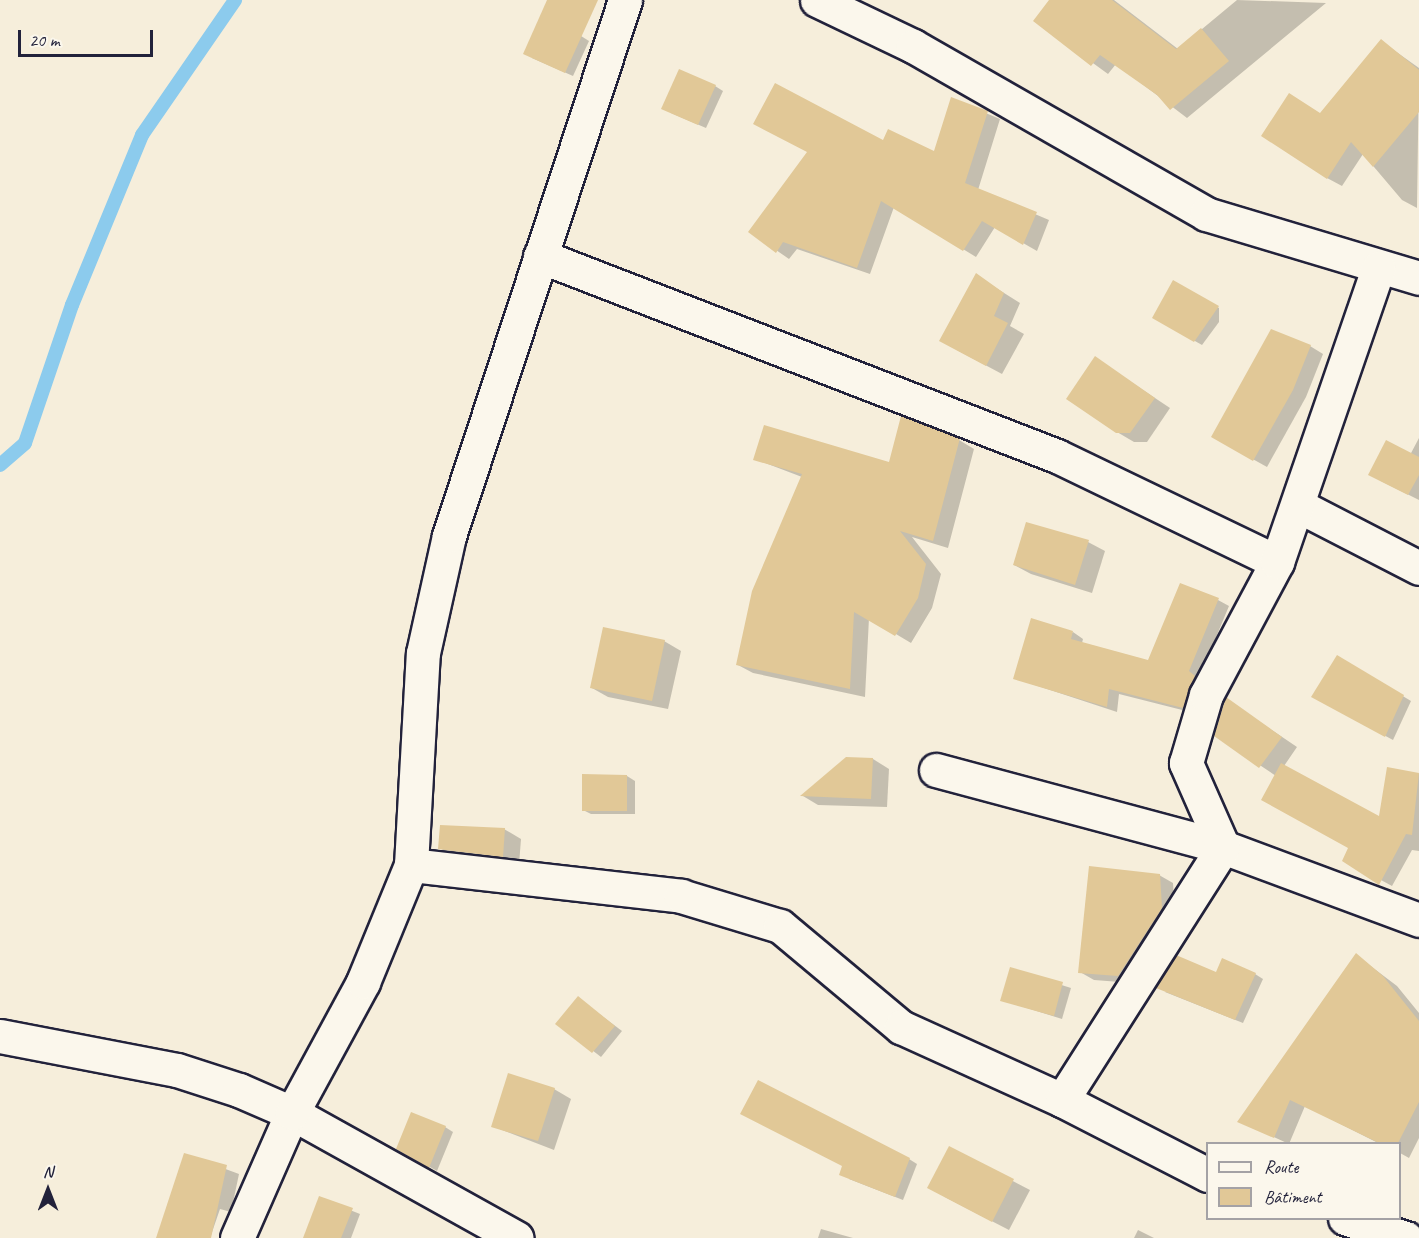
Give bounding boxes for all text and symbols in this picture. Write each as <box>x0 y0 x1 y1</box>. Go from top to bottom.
scale bar <box>21 18 156 56</box>
text: 20 m <box>29 29 60 51</box>
legend <box>1206 1142 1401 1220</box>
text: Route <box>1264 1156 1298 1178</box>
north arrow <box>18 1160 78 1220</box>
text: N <box>43 1162 53 1182</box>
text: Bâtiment <box>1264 1186 1322 1208</box>

